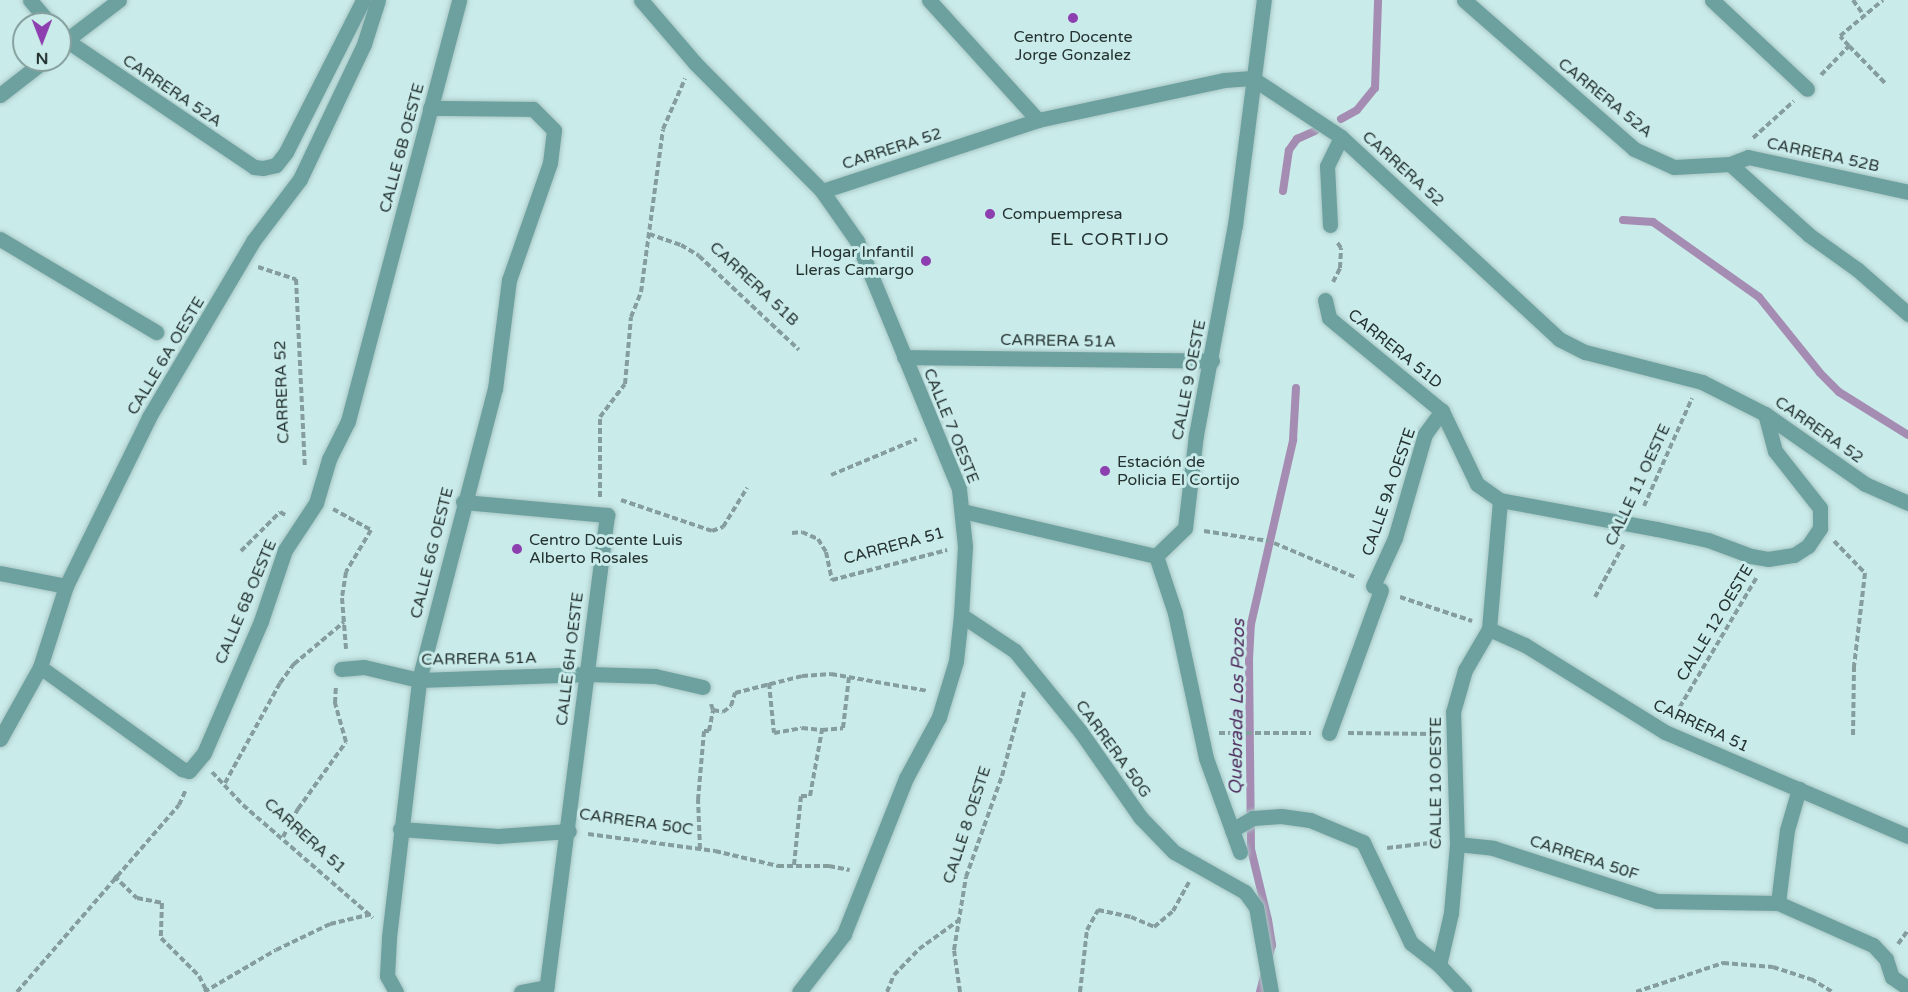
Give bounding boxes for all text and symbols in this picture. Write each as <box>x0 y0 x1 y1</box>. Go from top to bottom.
marker: Centro Docente Jorge Gonzalez <box>1066 11 1080 25</box>
north arrow <box>12 12 72 72</box>
place label: Centro Docente Jorge Gonzalez <box>1014 27 1132 65</box>
text: N <box>36 48 48 68</box>
street label: CARRERA 52A <box>119 51 225 131</box>
street label: CARRERA 52A <box>1554 54 1656 142</box>
street label: CALLE 6B OESTE <box>375 81 429 215</box>
street label: CARRERA 52 <box>840 124 944 174</box>
street label: CARRERA 52 <box>1358 127 1448 211</box>
street label: CARRERA 52B <box>1765 134 1881 176</box>
place label: Compuempresa <box>1002 204 1123 224</box>
marker: Compuempresa <box>983 207 997 221</box>
district label: EL CORTIJO <box>1050 228 1170 250</box>
street label: CARRERA 51B <box>706 238 802 330</box>
place label: Hogar Infantil Lleras Camargo <box>795 242 914 280</box>
marker: Hogar Infantil Lleras Camargo <box>919 254 933 268</box>
street label: CALLE 6A OESTE <box>123 293 209 419</box>
street label: CARRERA 51D <box>1344 305 1446 393</box>
street label: CALLE 9 OESTE <box>1168 318 1210 442</box>
street label: CARRERA 51A <box>1000 330 1116 352</box>
street label: CARRERA 52 <box>271 340 293 444</box>
street label: CALLE 7 OESTE <box>919 366 983 486</box>
street label: CARRERA 52 <box>1771 392 1867 468</box>
street label: CALLE 11 OESTE <box>1601 421 1675 549</box>
street label: CALLE 9A OESTE <box>1358 425 1420 559</box>
place label: Estación de Policia El Cortijo <box>1117 452 1240 490</box>
marker: Estación de Policia El Cortijo <box>1098 464 1112 478</box>
street label: CALLE 6G OESTE <box>406 485 458 621</box>
street label: CARRERA 51 <box>841 523 947 569</box>
place label: Centro Docente Luis Alberto Rosales <box>529 530 683 568</box>
street label: CALLE 6B OESTE <box>211 537 281 667</box>
marker: Centro Docente Luis Alberto Rosales <box>510 542 524 556</box>
street label: CALLE 12 OESTE <box>1673 561 1757 685</box>
street label: CALLE 6H OESTE <box>552 591 588 727</box>
water label: Quebrada Los Pozos <box>1225 619 1249 795</box>
street label: CARRERA 51A <box>421 648 537 670</box>
street label: CARRERA 51 <box>1650 695 1752 757</box>
street label: CARRERA 50G <box>1071 697 1155 801</box>
street label: CALLE 10 OESTE <box>1426 717 1446 849</box>
street label: CALLE 8 OESTE <box>939 764 995 886</box>
street label: CARRERA 51 <box>260 794 350 878</box>
street label: CARRERA 50C <box>578 805 694 839</box>
street label: CARRERA 50F <box>1527 831 1641 885</box>

